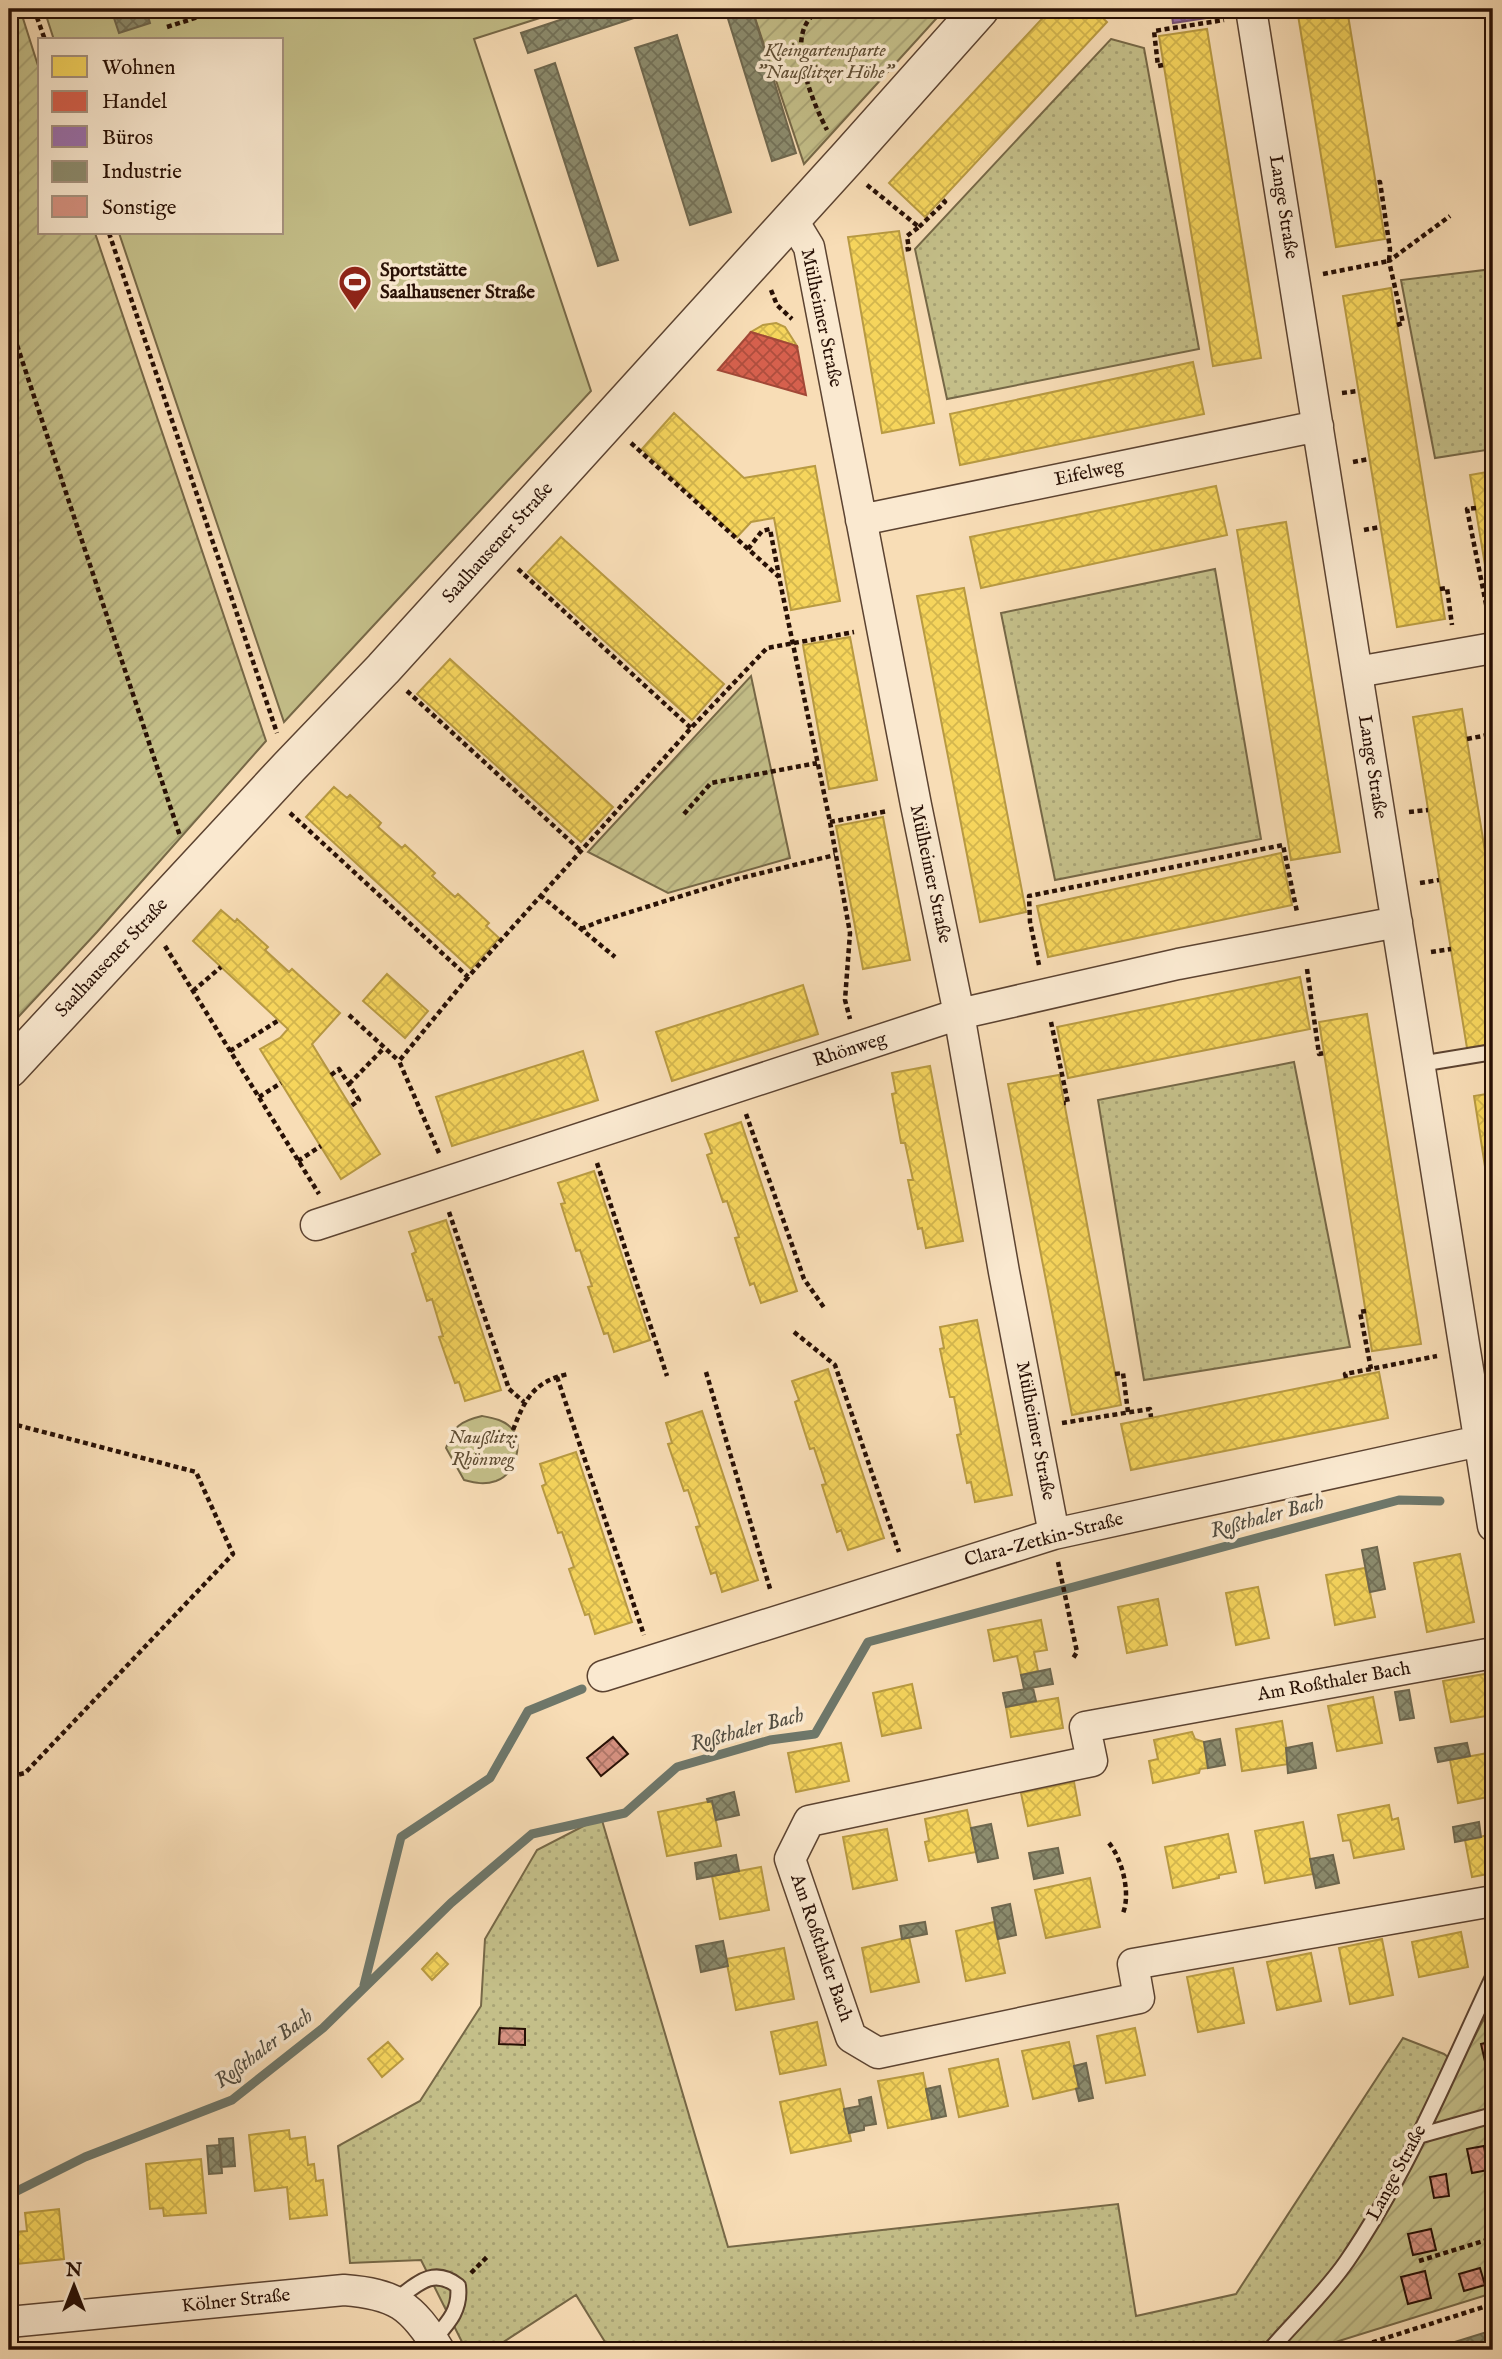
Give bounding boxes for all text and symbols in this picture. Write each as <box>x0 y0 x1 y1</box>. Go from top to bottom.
legend <box>38 38 284 234</box>
park label: Kleingartensparte "Naußlitzer Höhe" <box>756 39 895 85</box>
text: Wohnen <box>102 55 175 82</box>
text: Handel <box>102 89 167 116</box>
text: Büros <box>102 125 153 152</box>
street label: Lange Straße <box>1263 153 1303 261</box>
text: Industrie <box>102 159 182 186</box>
text: Sonstige <box>102 195 177 222</box>
street label: Mülheimer Straße <box>795 247 847 390</box>
place label: Sportstätte Saalhausener Straße <box>380 259 535 305</box>
sports icon: Sportstätte Saalhausener Straße <box>336 263 374 312</box>
street label: Eifelweg <box>1052 454 1126 492</box>
street label: Saalhausener Straße <box>437 477 559 609</box>
street label: Lange Straße <box>1352 713 1392 821</box>
street label: Mülheimer Straße <box>904 803 956 946</box>
street label: Saalhausener Straße <box>50 893 174 1023</box>
street label: Rhönweg <box>810 1027 890 1073</box>
street label: Mülheimer Straße <box>1010 1360 1060 1503</box>
park label: Naußlitz: Rhönweg <box>448 1426 518 1472</box>
water label: Roßthaler Bach <box>1207 1489 1327 1545</box>
street label: Clara-Zetkin-Straße <box>962 1507 1126 1573</box>
street label: Am Roßthaler Bach <box>1255 1657 1412 1707</box>
water label: Roßthaler Bach <box>687 1702 807 1758</box>
street label: Am Roßthaler Bach <box>784 1870 858 2025</box>
water label: Roßthaler Bach <box>209 2003 319 2095</box>
street label: Lange Straße <box>1362 2121 1432 2225</box>
north arrow <box>38 2250 108 2320</box>
text: N <box>65 2259 83 2283</box>
street label: Kölner Straße <box>181 2283 292 2319</box>

